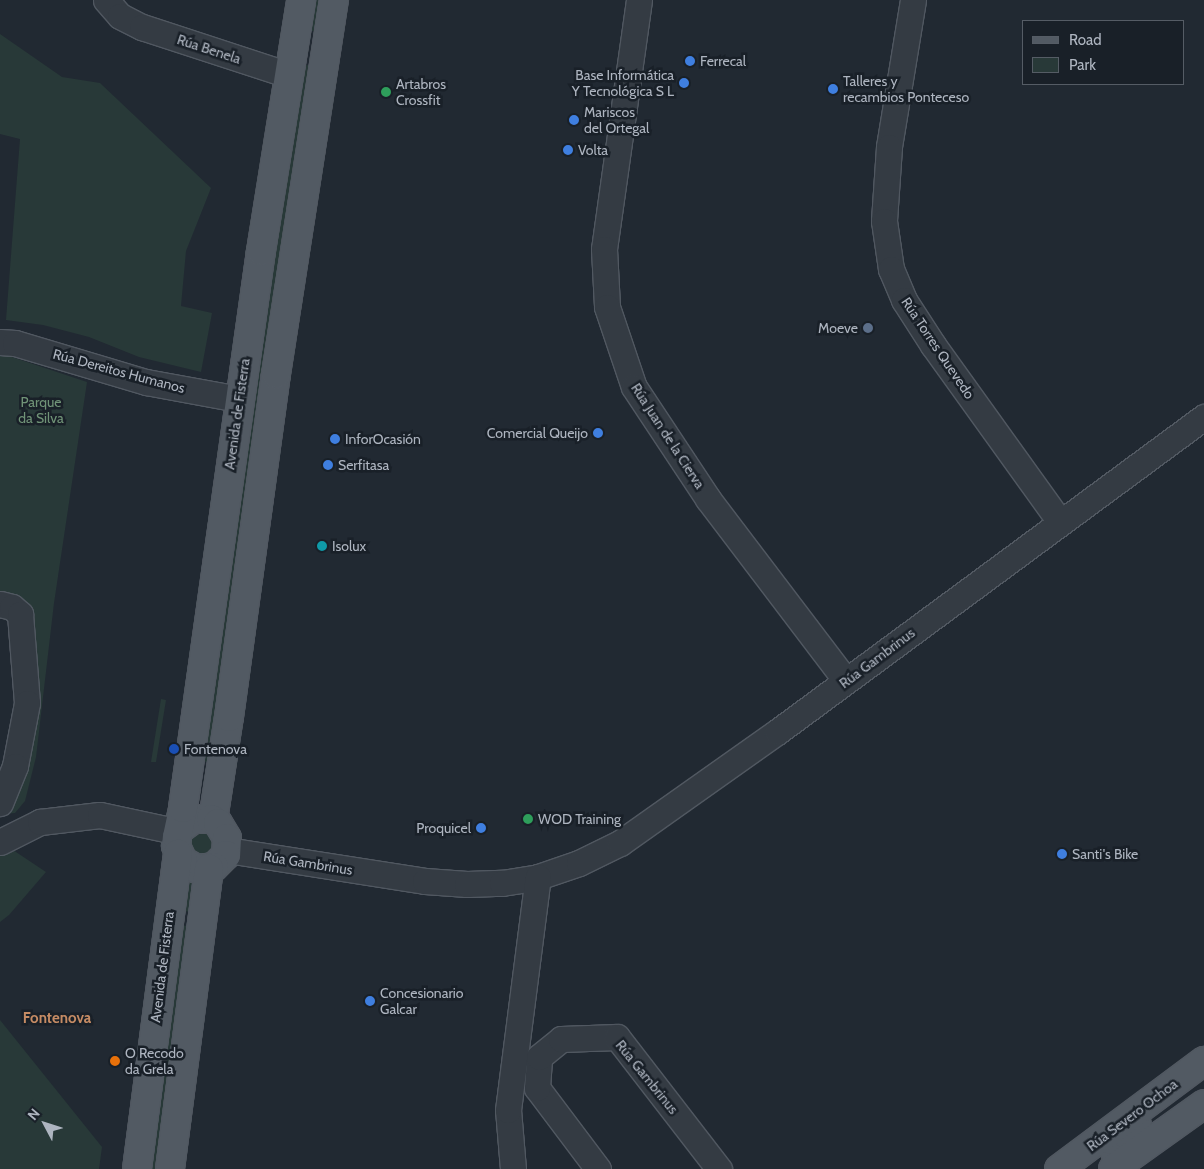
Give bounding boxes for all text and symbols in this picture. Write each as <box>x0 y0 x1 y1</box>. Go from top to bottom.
legend <box>1022 20 1184 85</box>
street label: Rúa Benela <box>175 31 243 67</box>
text: Road <box>1069 31 1102 49</box>
place label: Ferrecal <box>700 53 746 69</box>
marker: Ferrecal <box>684 55 696 67</box>
text: Park <box>1069 56 1096 74</box>
place label: Base Informática Y Tecnológica S L <box>572 67 674 100</box>
place label: Talleres y recambios Ponteceso <box>843 73 969 105</box>
place label: Artabros Crossfit <box>396 76 446 108</box>
marker: Base Informática Y Tecnológica S L <box>678 77 690 89</box>
marker: Talleres y recambios Ponteceso <box>827 83 839 95</box>
marker: Artabros Crossfit <box>380 86 392 98</box>
place label: Mariscos del Ortegal <box>584 104 649 136</box>
marker: Mariscos del Ortegal <box>568 114 580 126</box>
place label: Volta <box>578 142 608 158</box>
marker: Volta <box>562 144 574 156</box>
street label: Rúa Torres Quevedo <box>898 294 978 402</box>
place label: Moeve <box>818 320 858 336</box>
marker: Moeve <box>862 322 874 334</box>
street label: Rúa Dereitos Humanos <box>51 345 187 397</box>
street label: Avenida de Fisterra <box>221 357 253 471</box>
street label: Rúa Juan de la Cierva <box>628 380 708 492</box>
park label: Parque da Silva <box>18 394 64 427</box>
place label: Comercial Queijo <box>487 425 588 441</box>
marker: Comercial Queijo <box>592 427 604 439</box>
place label: InforOcasión <box>345 431 421 447</box>
marker: InforOcasión <box>329 433 341 445</box>
place label: Serfitasa <box>338 457 389 473</box>
marker: Serfitasa <box>322 459 334 471</box>
place label: Isolux <box>332 538 366 554</box>
marker: Isolux <box>316 540 328 552</box>
street label: Rúa Gambrinus <box>836 624 918 692</box>
place label: Fontenova <box>184 741 247 757</box>
marker: Fontenova <box>168 743 180 755</box>
place label: WOD Training <box>538 811 621 827</box>
marker: WOD Training <box>522 813 534 825</box>
place label: Proquicel <box>416 820 471 836</box>
marker: Proquicel <box>475 822 487 834</box>
place label: Santi's Bike <box>1072 846 1138 862</box>
street label: Rúa Gambrinus <box>262 848 354 878</box>
marker: Santi's Bike <box>1056 848 1068 860</box>
street label: Avenida de Fisterra <box>147 910 177 1024</box>
place label: Concesionario Galcar <box>380 985 463 1018</box>
marker: Concesionario Galcar <box>364 995 376 1007</box>
district label: Fontenova <box>23 1010 91 1028</box>
street label: Rúa Gambrinus <box>612 1037 682 1117</box>
place label: O Recodo da Grela <box>125 1045 184 1078</box>
marker: O Recodo da Grela <box>109 1055 121 1067</box>
street label: Rúa Severo Ochoa <box>1083 1076 1181 1154</box>
north arrow <box>20 1099 70 1149</box>
text: N <box>23 1105 44 1124</box>

